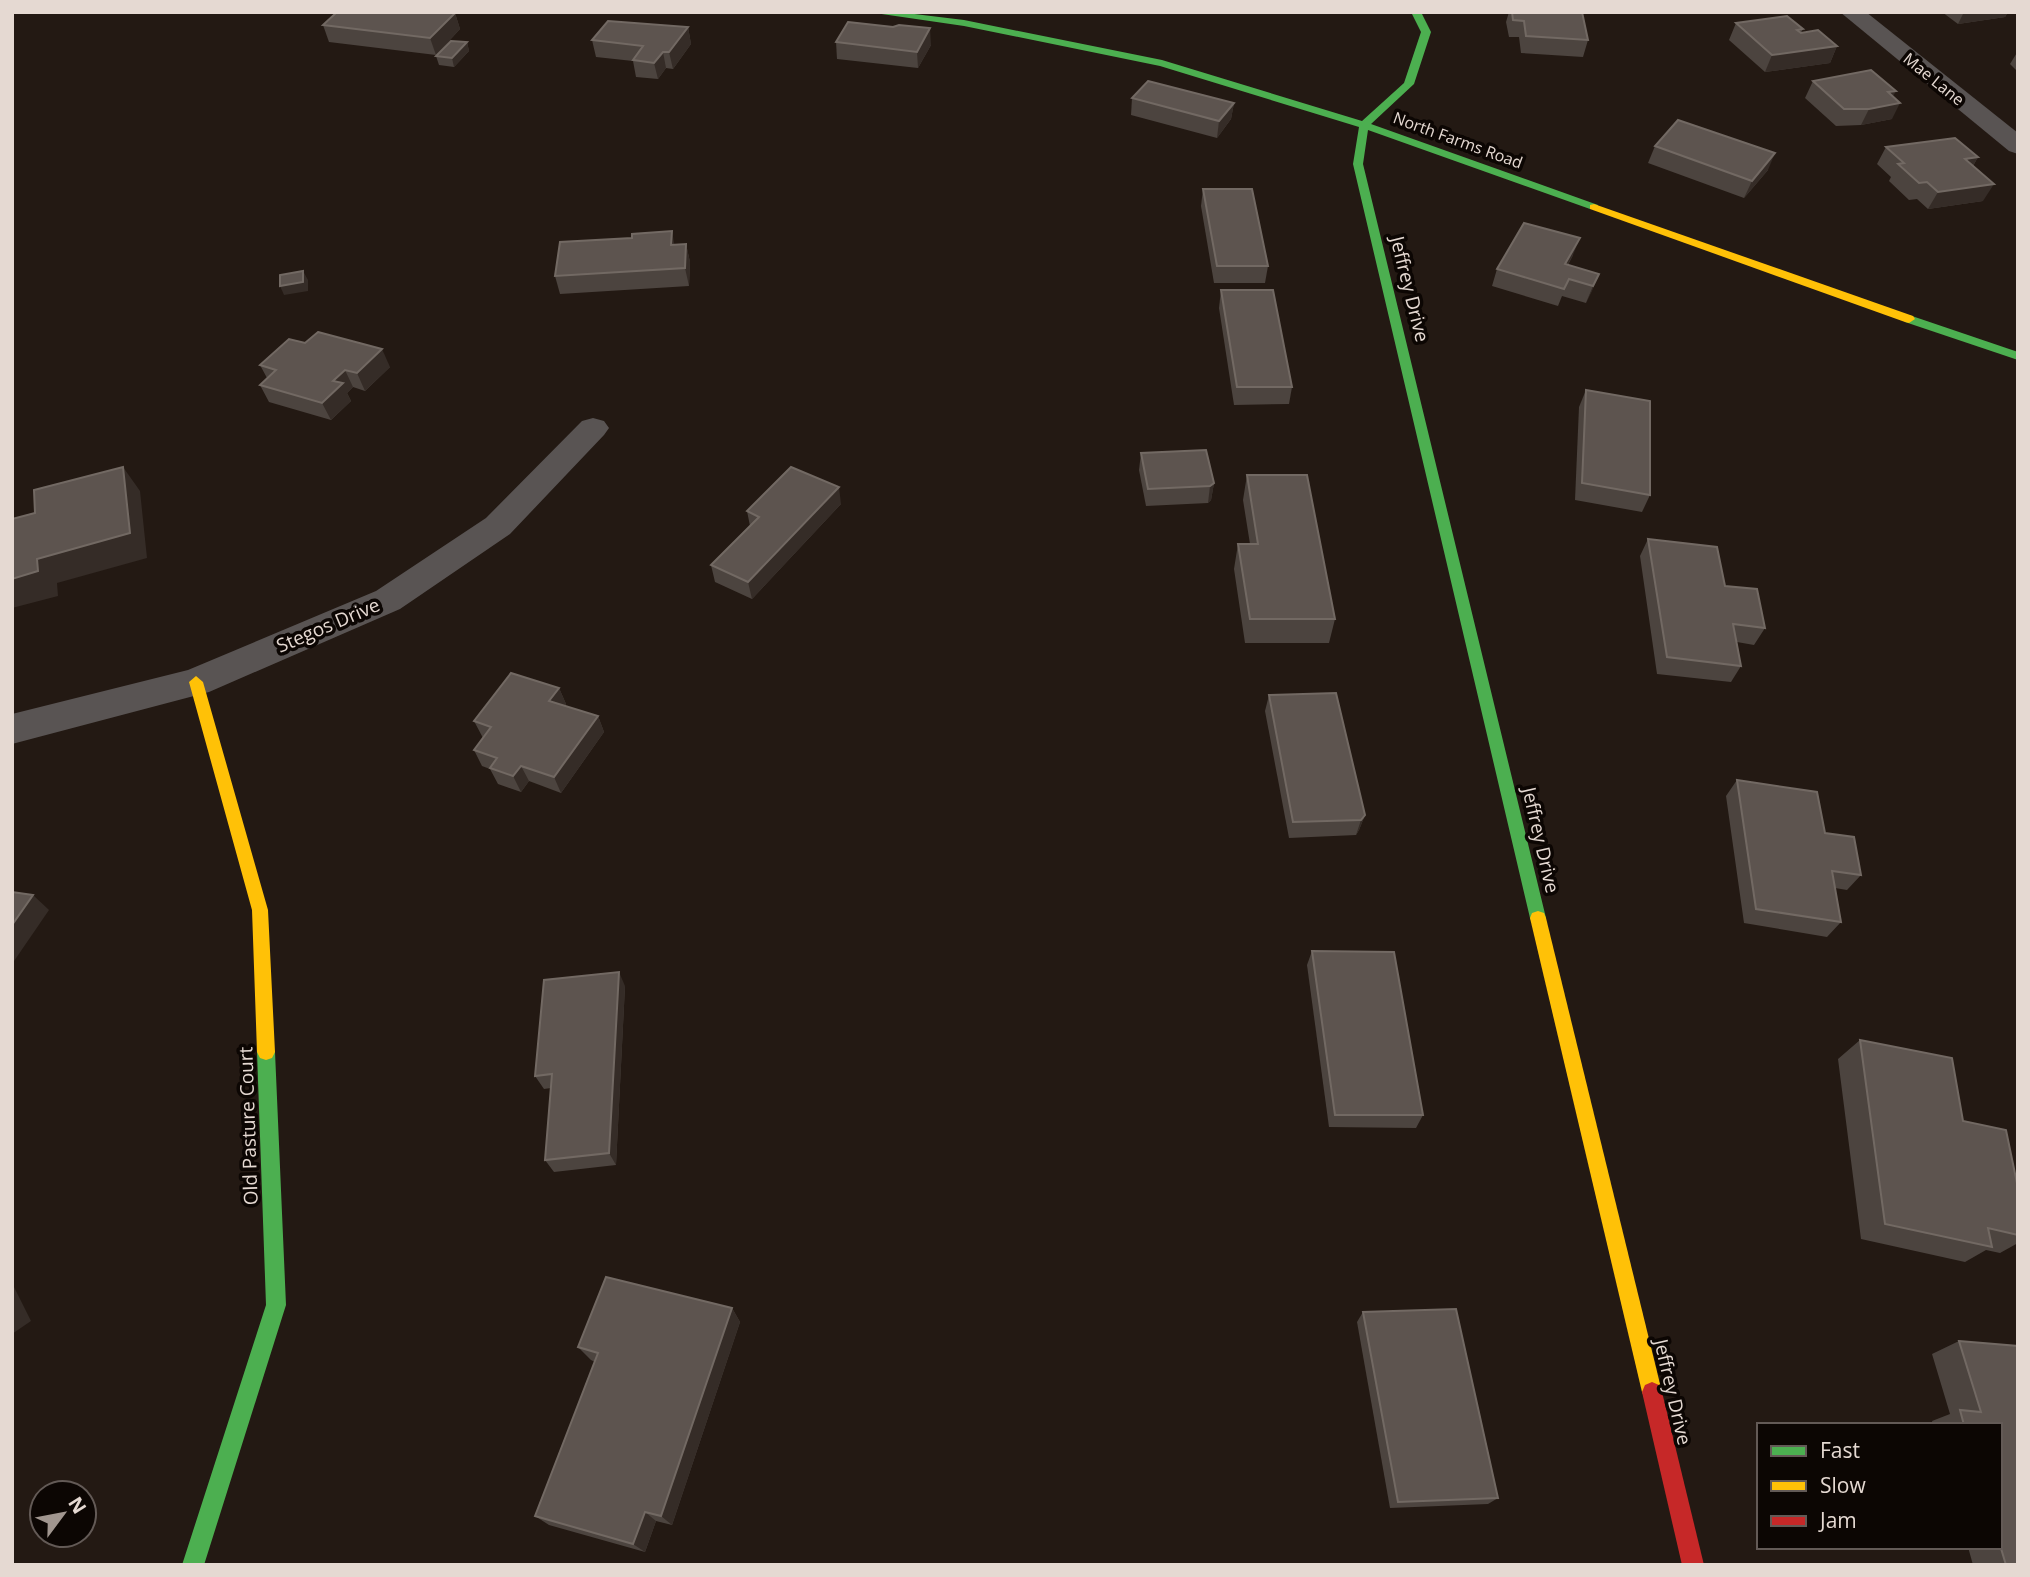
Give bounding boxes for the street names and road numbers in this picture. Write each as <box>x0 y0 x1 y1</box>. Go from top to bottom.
street label: Mae Lane <box>1899 48 1969 110</box>
street label: North Farms Road <box>1390 106 1526 174</box>
street label: Jeffrey Drive <box>1384 232 1436 345</box>
street label: Stegos Drive <box>272 592 384 658</box>
street label: Jeffrey Drive <box>1516 783 1566 896</box>
street label: Old Pasture Court <box>232 1046 264 1206</box>
street label: Jeffrey Drive <box>1648 1335 1698 1448</box>

